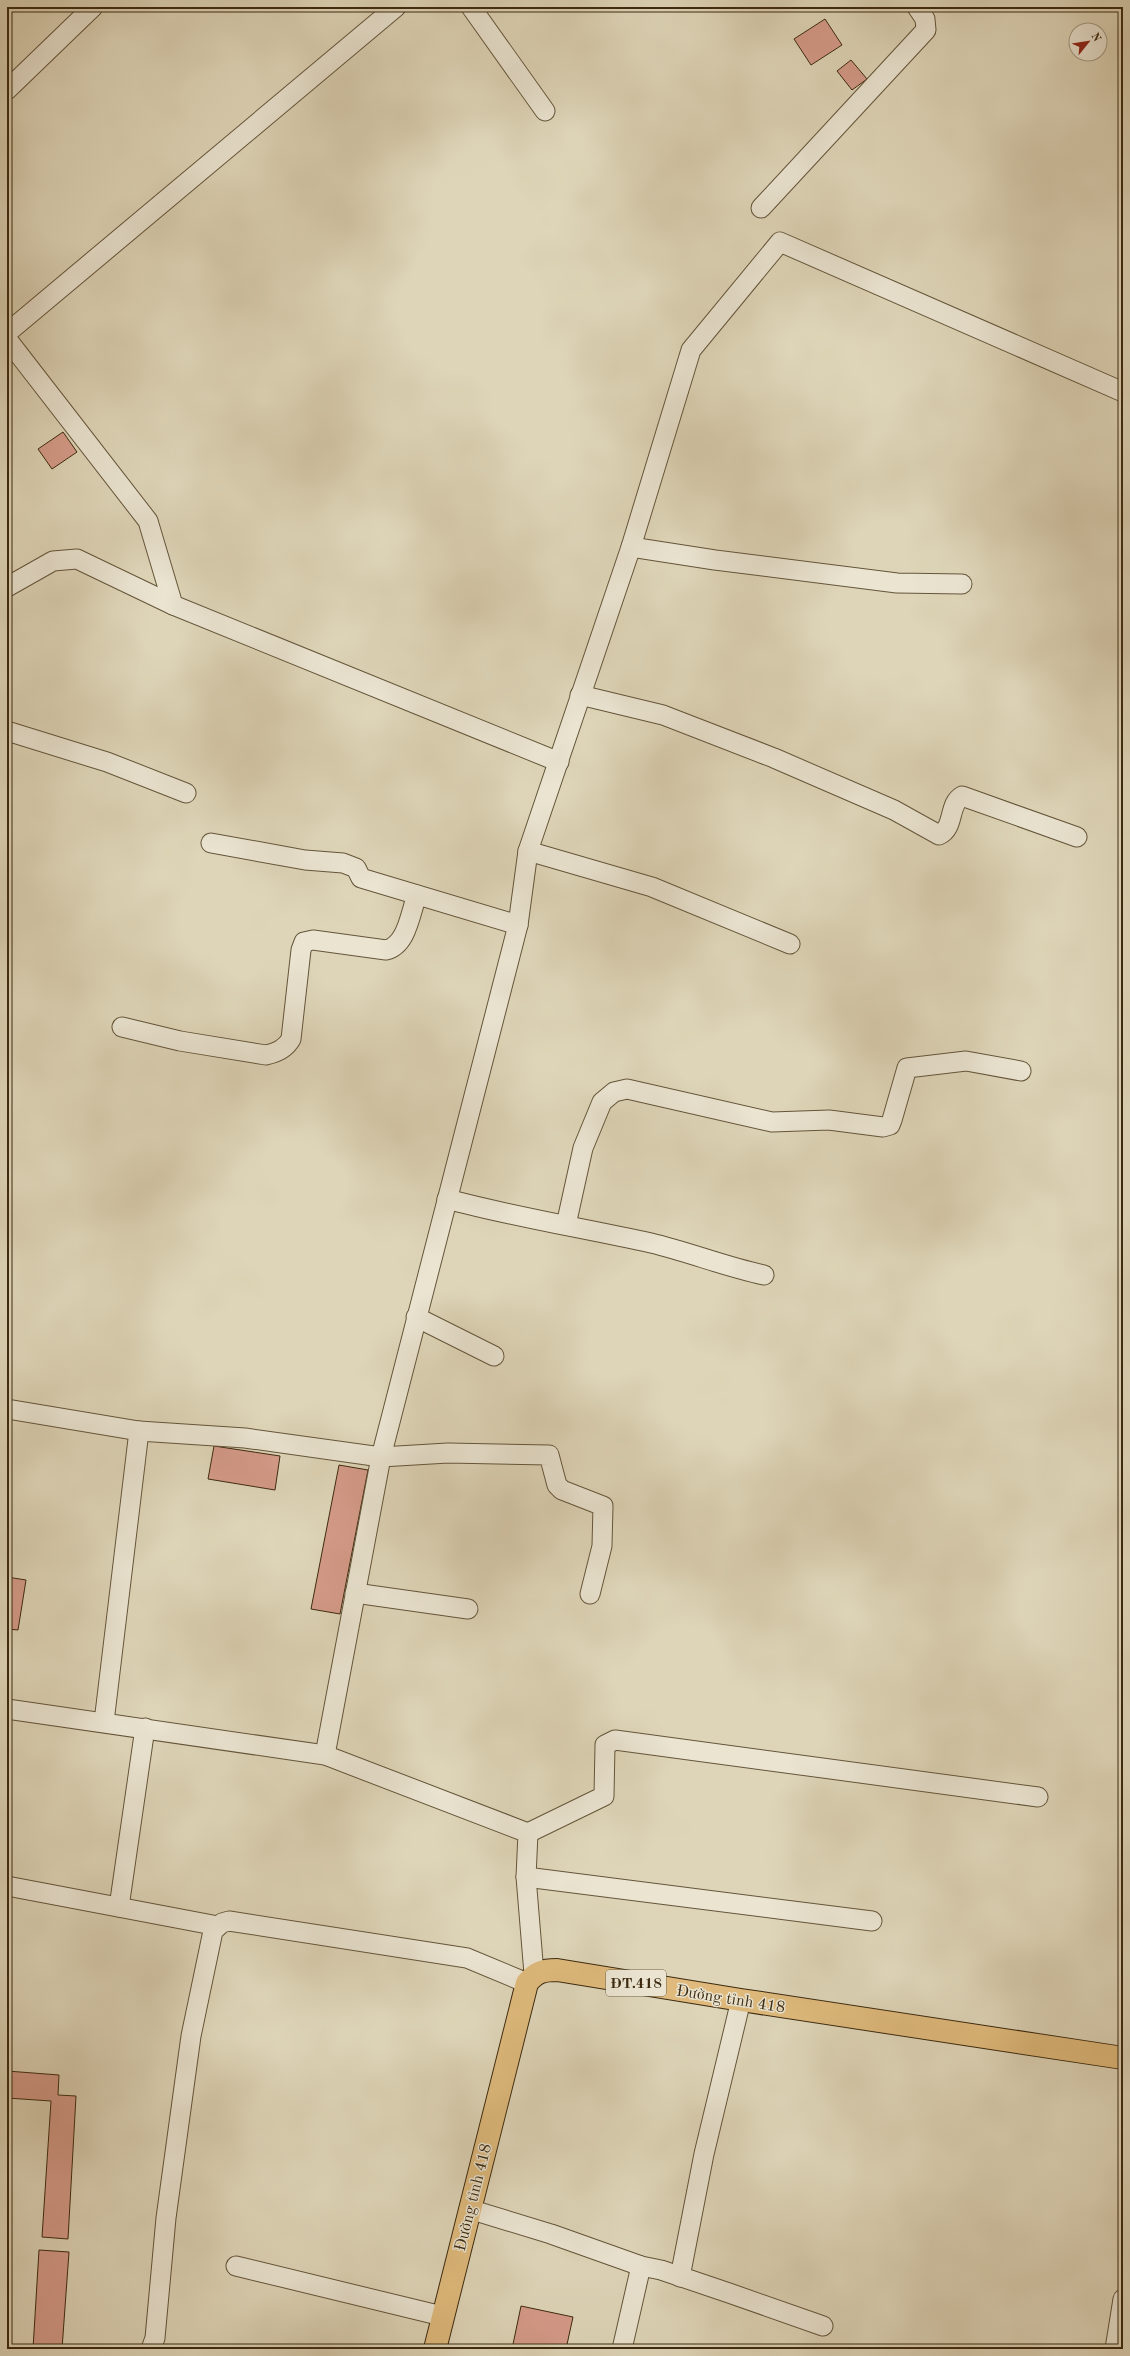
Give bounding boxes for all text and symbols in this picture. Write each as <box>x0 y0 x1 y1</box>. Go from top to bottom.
north arrow <box>1068 22 1108 62</box>
text: N <box>1088 31 1103 45</box>
road number: ĐT.418 <box>606 1970 666 1996</box>
street label: Đường tỉnh 418 <box>675 1983 786 2016</box>
street label: Đường tỉnh 418 <box>453 2142 495 2253</box>

